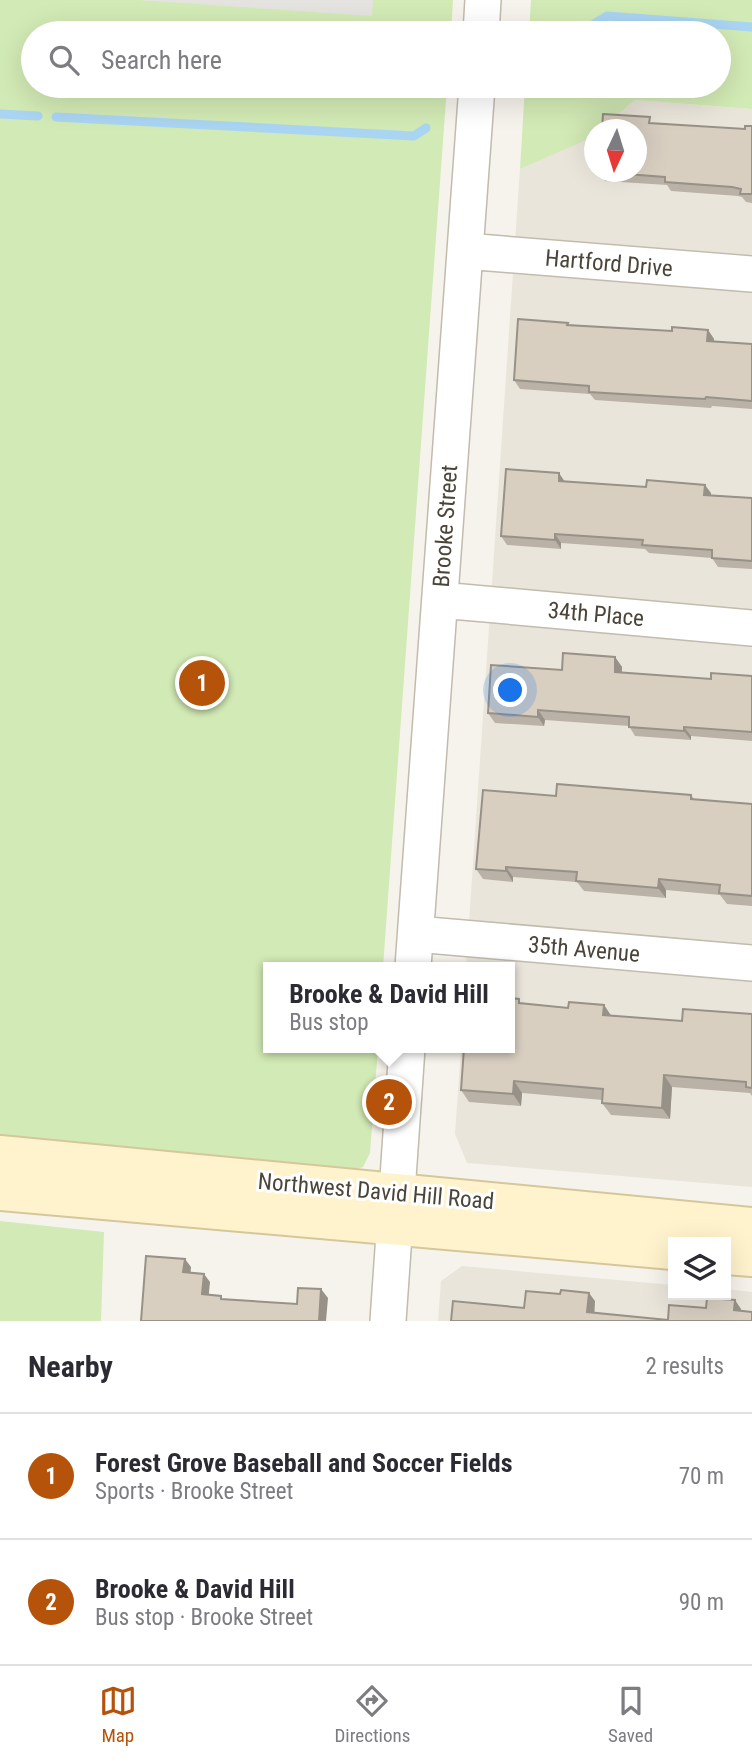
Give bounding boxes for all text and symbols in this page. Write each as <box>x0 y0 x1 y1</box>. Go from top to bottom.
search box <box>21 21 731 98</box>
icon: search <box>45 41 83 79</box>
text: Search here <box>101 45 222 75</box>
north arrow <box>584 119 647 182</box>
street label: Hartford Drive <box>544 244 674 283</box>
street label: Brooke Street <box>428 464 463 588</box>
street label: 34th Place <box>547 597 645 632</box>
pin: 1 <box>179 657 225 709</box>
your location <box>493 673 527 707</box>
street label: 35th Avenue <box>527 931 641 968</box>
popup <box>263 962 515 1053</box>
text: Brooke & David Hill <box>289 979 489 1009</box>
text: Bus stop <box>289 1009 369 1036</box>
pin: 2 <box>366 1076 412 1128</box>
street label: Northwest David Hill Road <box>257 1168 495 1215</box>
map controls <box>668 1237 731 1300</box>
button: layers <box>668 1237 731 1300</box>
text: Nearby <box>28 1349 113 1384</box>
text: 2 results <box>646 1353 724 1380</box>
text: Forest Grove Baseball and Soccer Fields <box>95 1448 512 1478</box>
text: 1 <box>45 1463 57 1490</box>
text: 70 m <box>679 1463 724 1490</box>
text: Sports · Brooke Street <box>95 1478 293 1505</box>
text: Brooke & David Hill <box>95 1574 295 1604</box>
text: 2 <box>45 1589 57 1616</box>
text: 90 m <box>679 1589 724 1616</box>
text: Bus stop · Brooke Street <box>95 1604 313 1631</box>
tab: Map <box>99 1682 137 1747</box>
tab: Directions <box>334 1682 410 1747</box>
tab: Saved <box>608 1682 653 1747</box>

